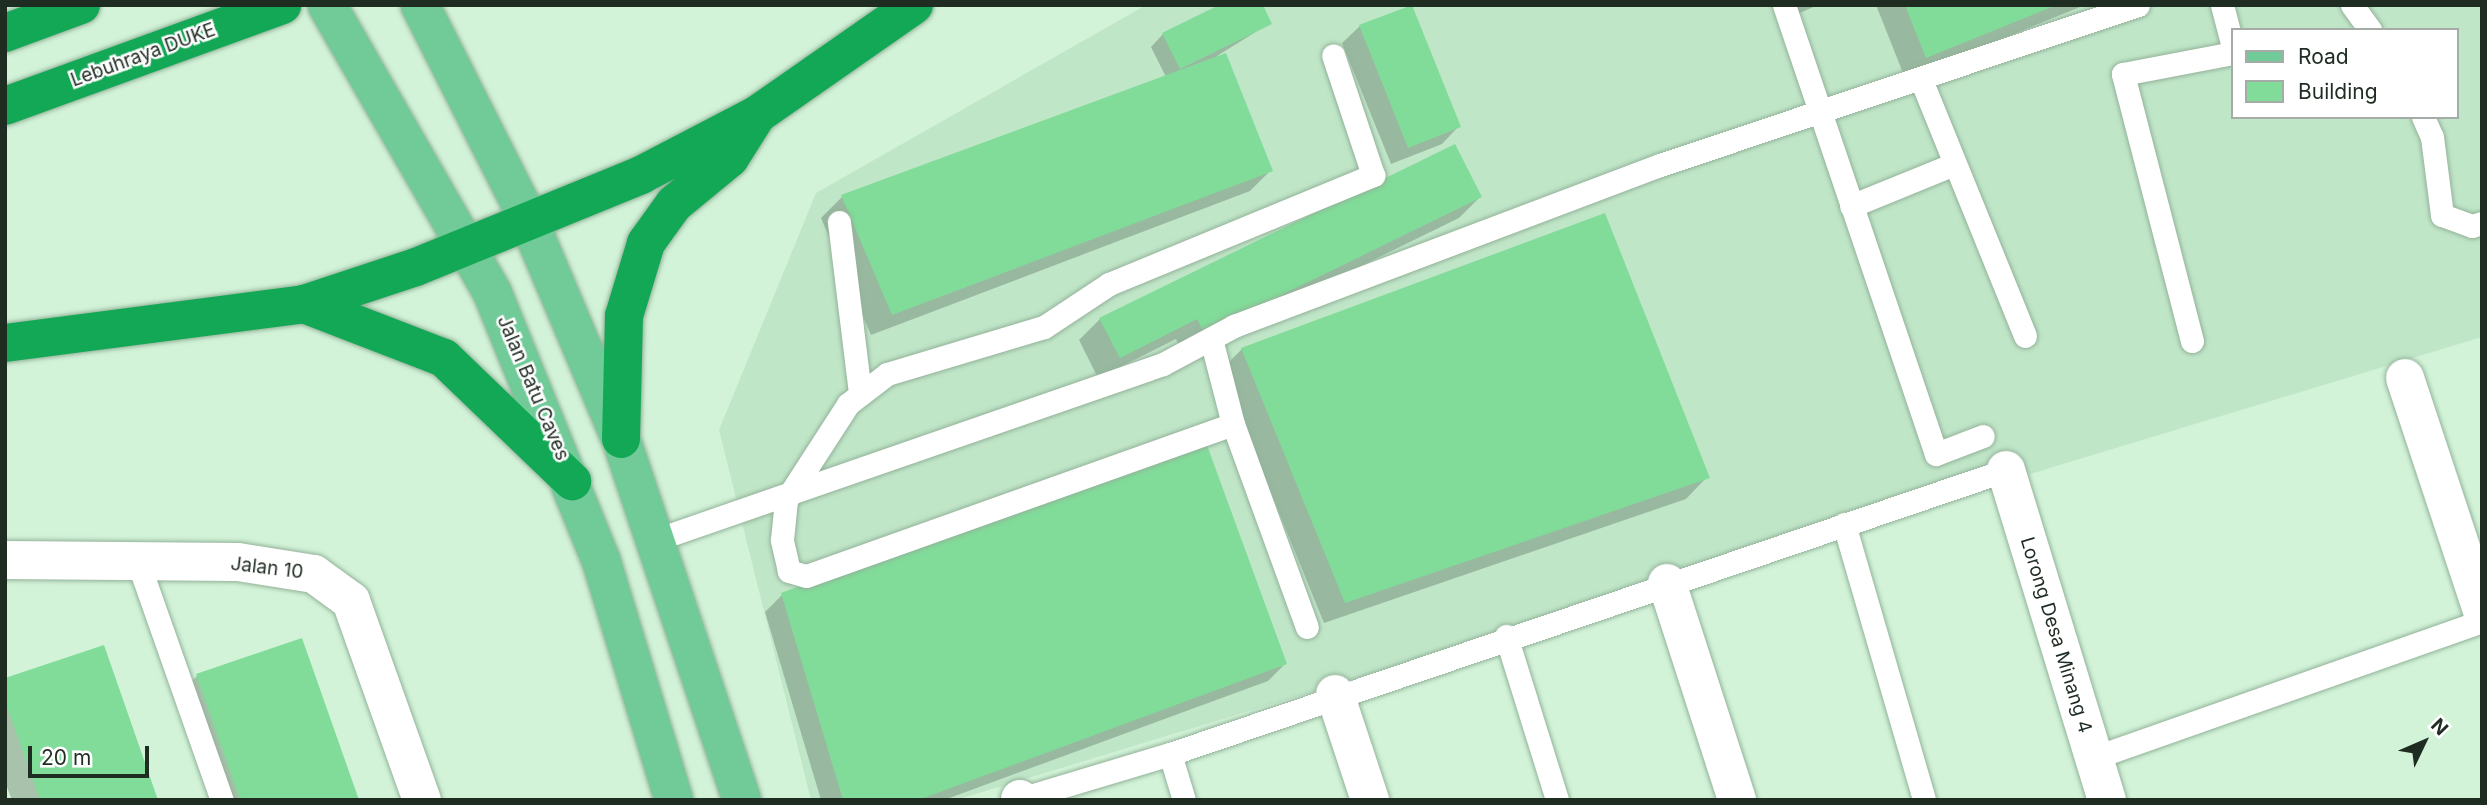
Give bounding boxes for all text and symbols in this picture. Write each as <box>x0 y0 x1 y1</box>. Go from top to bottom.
street label: Lebuhraya DUKE <box>68 18 218 92</box>
legend <box>2232 28 2459 119</box>
text: Road <box>2298 44 2349 69</box>
text: Building <box>2298 79 2378 104</box>
street label: Jalan Batu Caves <box>492 312 574 464</box>
street label: Lorong Desa Minang 4 <box>2015 534 2097 736</box>
street label: Jalan 10 <box>229 552 305 584</box>
north arrow <box>2389 707 2459 777</box>
text: N <box>2426 714 2453 740</box>
scale bar <box>32 732 152 776</box>
text: 20 m <box>41 745 91 770</box>

